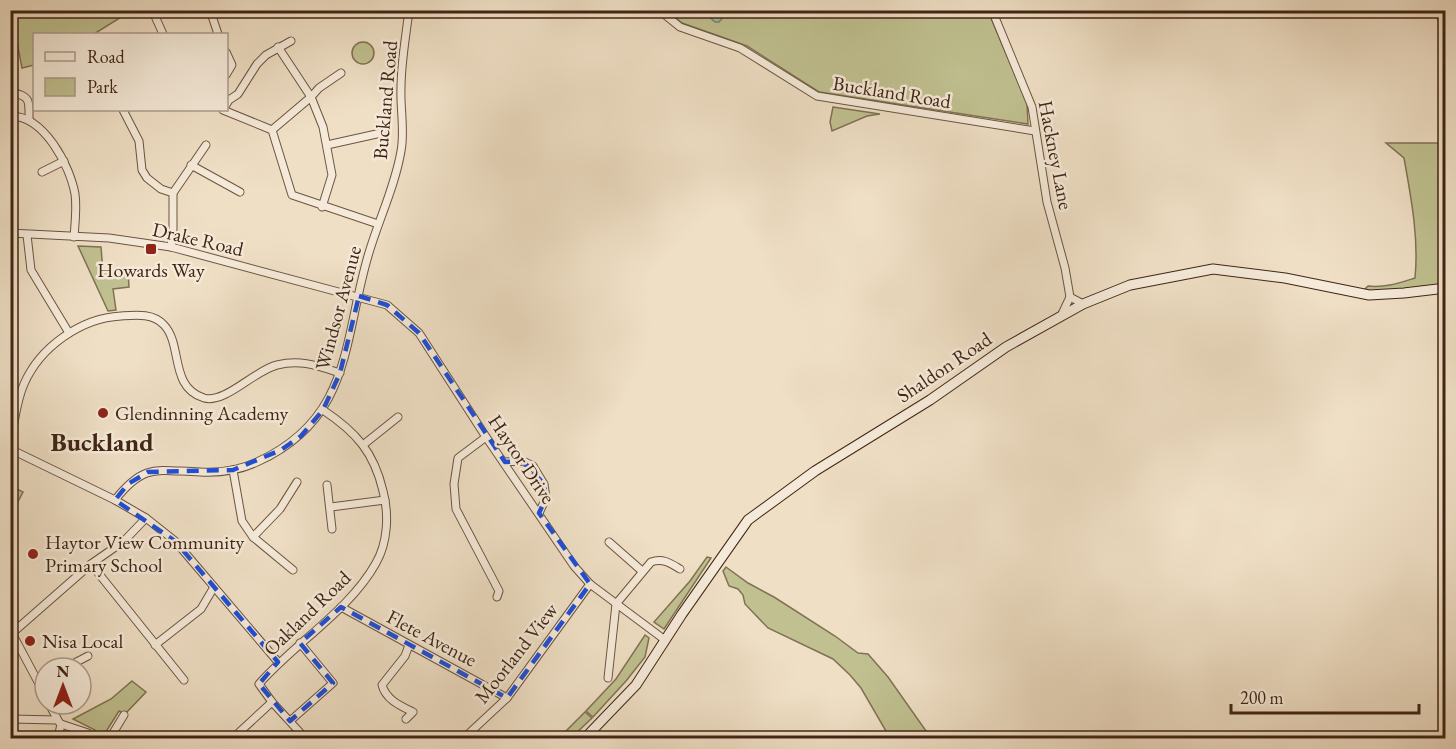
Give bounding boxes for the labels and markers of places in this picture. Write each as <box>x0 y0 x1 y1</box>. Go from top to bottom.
marker: Howards Way <box>144 242 158 256</box>
place label: Howards Way <box>97 257 205 283</box>
place label: Glendinning Academy <box>115 400 288 426</box>
marker: Glendinning Academy <box>96 406 110 420</box>
place label: Haytor View Community Primary School <box>45 529 245 578</box>
marker: Haytor View Community Primary School <box>26 547 40 561</box>
place label: Nisa Local <box>42 628 124 654</box>
marker: Nisa Local <box>23 634 37 648</box>

